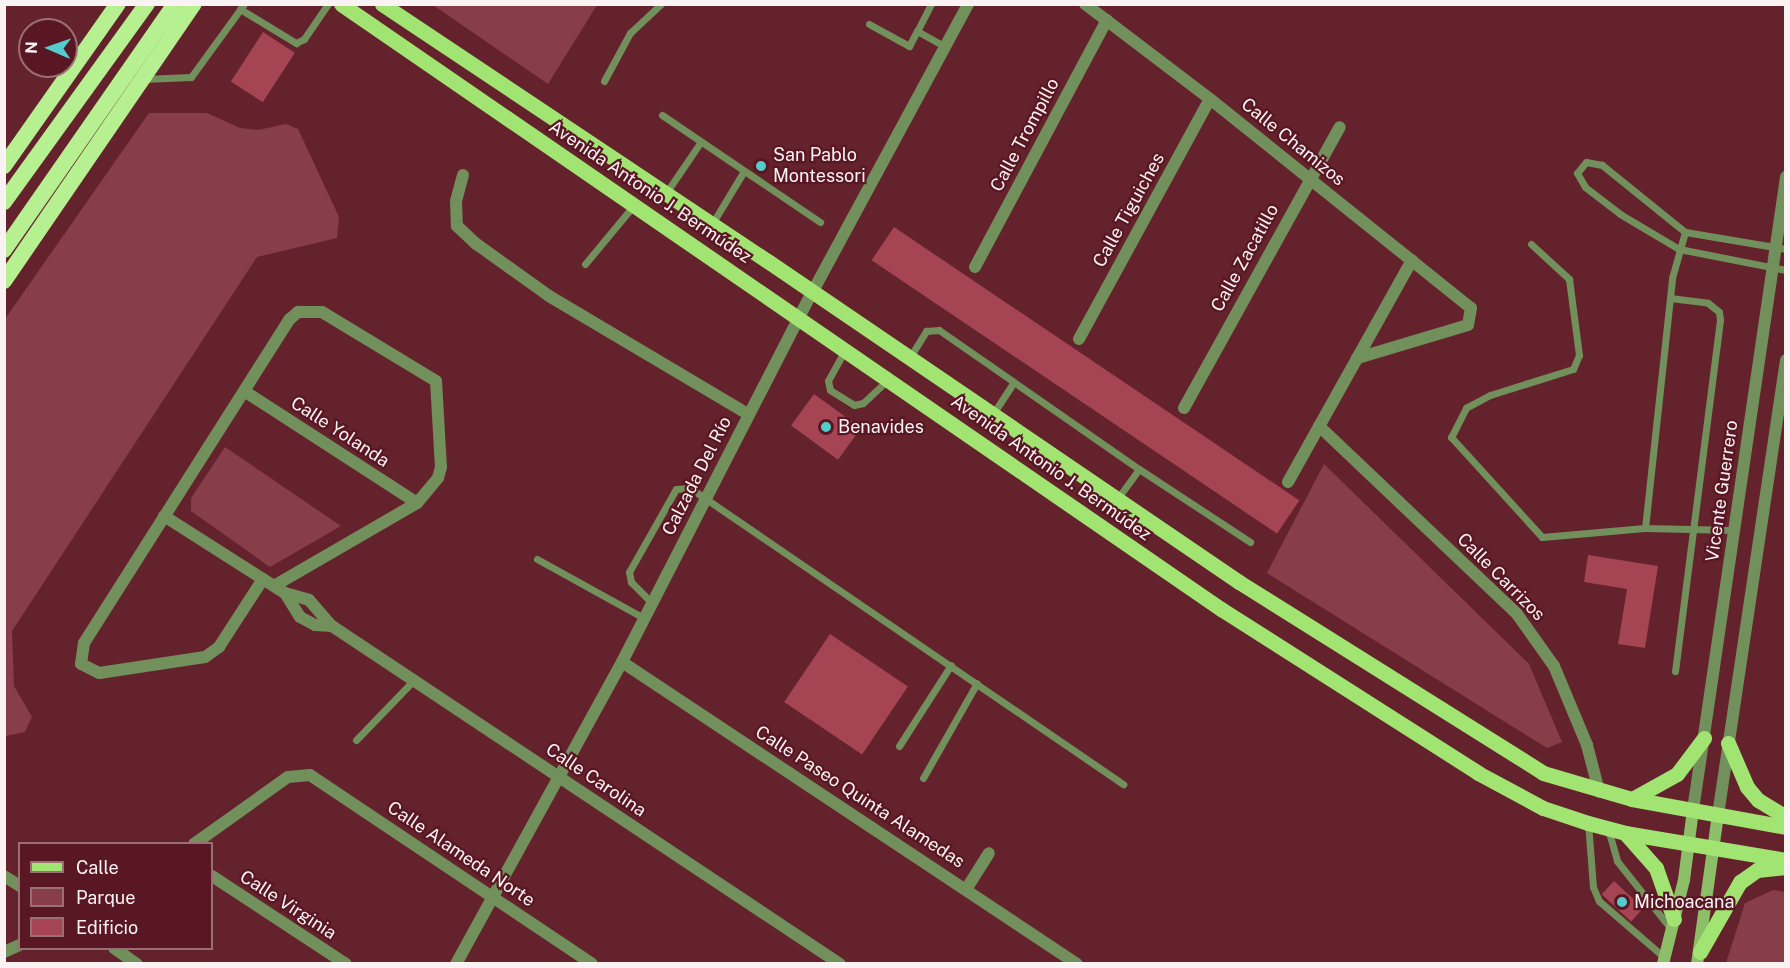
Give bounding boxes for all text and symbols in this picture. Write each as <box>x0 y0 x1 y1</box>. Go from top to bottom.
north arrow <box>18 18 78 78</box>
text: N <box>22 41 41 54</box>
street label: Calle Trompillo <box>986 75 1064 195</box>
street label: Calle Chamizos <box>1237 93 1349 191</box>
street label: Avenida Antonio J. Bermúdez <box>545 116 755 268</box>
place label: San Pablo Montessori <box>773 145 866 188</box>
street label: Calle Tiguiches <box>1089 149 1169 271</box>
marker: San Pablo Montessori <box>754 159 768 173</box>
street label: Calle Zacatillo <box>1207 200 1283 316</box>
street label: Avenida Antonio J. Bermúdez <box>947 390 1155 546</box>
street label: Calle Yolanda <box>287 392 393 472</box>
street label: Calzada Del Río <box>658 413 736 539</box>
place label: Benavides <box>838 416 924 438</box>
street label: Vicente Guerrero <box>1701 419 1743 563</box>
marker: Benavides <box>819 420 833 434</box>
street label: Calle Carrizos <box>1453 529 1549 625</box>
street label: Calle Paseo Quinta Alamedas <box>751 721 969 873</box>
street label: Calle Carolina <box>542 738 650 822</box>
street label: Calle Alameda Norte <box>383 797 539 911</box>
legend <box>18 842 213 950</box>
text: Calle <box>76 857 119 878</box>
street label: Calle Virginia <box>236 866 340 944</box>
text: Parque <box>76 887 136 908</box>
place label: Michoacana <box>1634 891 1734 913</box>
marker: Michoacana <box>1615 895 1629 909</box>
text: Edificio <box>76 917 138 938</box>

